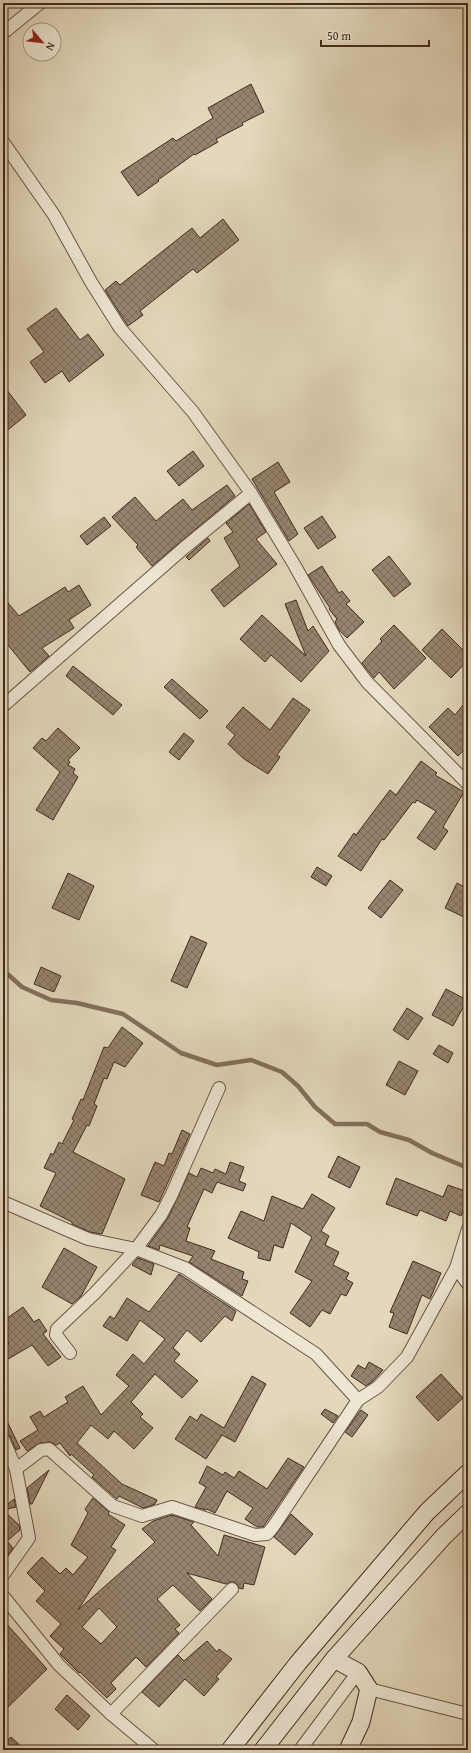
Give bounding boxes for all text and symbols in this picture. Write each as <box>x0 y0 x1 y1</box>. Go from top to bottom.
north arrow <box>22 22 62 62</box>
scale bar <box>321 22 429 48</box>
text: 50 m <box>327 27 351 44</box>
text: N <box>42 40 60 54</box>

